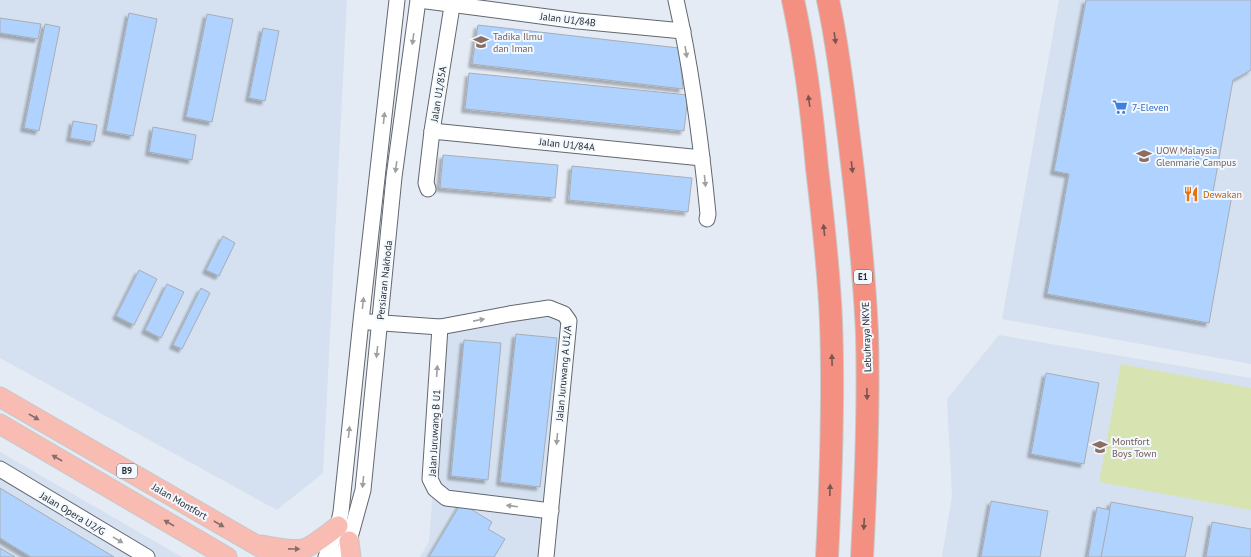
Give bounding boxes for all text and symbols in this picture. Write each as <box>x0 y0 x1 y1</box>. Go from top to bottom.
street label: Jalan U1/84B <box>538 10 597 29</box>
place label: Tadika Ilmu dan Iman <box>493 30 542 55</box>
one-way arrow <box>832 32 838 44</box>
one-way arrow <box>410 33 416 45</box>
school or university icon: Tadika Ilmu dan Iman <box>472 33 490 51</box>
one-way arrow <box>683 46 689 58</box>
street label: Jalan U1/85A <box>428 65 449 124</box>
one-way arrow <box>806 95 812 107</box>
supermarket icon: 7-Eleven <box>1111 98 1129 116</box>
place label: 7-Eleven <box>1132 101 1169 114</box>
one-way arrow <box>381 112 387 124</box>
street label: Jalan U1/84A <box>537 135 596 154</box>
place label: UOW Malaysia Glenmarie Campus <box>1156 144 1236 169</box>
school or university icon: UOW Malaysia Glenmarie Campus <box>1135 147 1153 165</box>
one-way arrow <box>392 161 399 174</box>
one-way arrow <box>849 161 855 173</box>
one-way arrow <box>701 175 708 187</box>
restaurant icon: Dewakan <box>1182 185 1200 203</box>
place label: Dewakan <box>1203 188 1242 201</box>
one-way arrow <box>821 224 827 236</box>
street label: Persiaran Nakhoda <box>374 240 395 320</box>
road number: E1 <box>854 270 872 284</box>
one-way arrow <box>360 297 366 309</box>
street label: Lebuhraya NKVE <box>859 302 874 372</box>
one-way arrow <box>473 317 485 323</box>
street label: Jalan Juruwang A U1/A <box>553 325 574 422</box>
one-way arrow <box>373 346 380 359</box>
one-way arrow <box>829 353 835 366</box>
one-way arrow <box>434 365 441 377</box>
one-way arrow <box>864 388 870 401</box>
street label: Jalan Juruwang B U1 <box>426 389 443 478</box>
one-way arrow <box>28 413 40 420</box>
one-way arrow <box>346 426 353 438</box>
one-way arrow <box>554 433 561 445</box>
place label: Montfort Boys Town <box>1112 435 1157 460</box>
school or university icon: Montfort Boys Town <box>1091 438 1109 456</box>
one-way arrow <box>51 454 63 461</box>
road number: B9 <box>117 464 137 478</box>
one-way arrow <box>360 476 367 488</box>
street label: Jalan Montfort <box>149 480 210 523</box>
one-way arrow <box>827 483 833 496</box>
street label: Jalan Opera U2/G <box>37 488 108 538</box>
one-way arrow <box>506 503 518 509</box>
one-way arrow <box>861 518 867 531</box>
one-way arrow <box>163 520 175 527</box>
one-way arrow <box>213 520 225 527</box>
one-way arrow <box>112 536 124 543</box>
one-way arrow <box>288 545 300 552</box>

